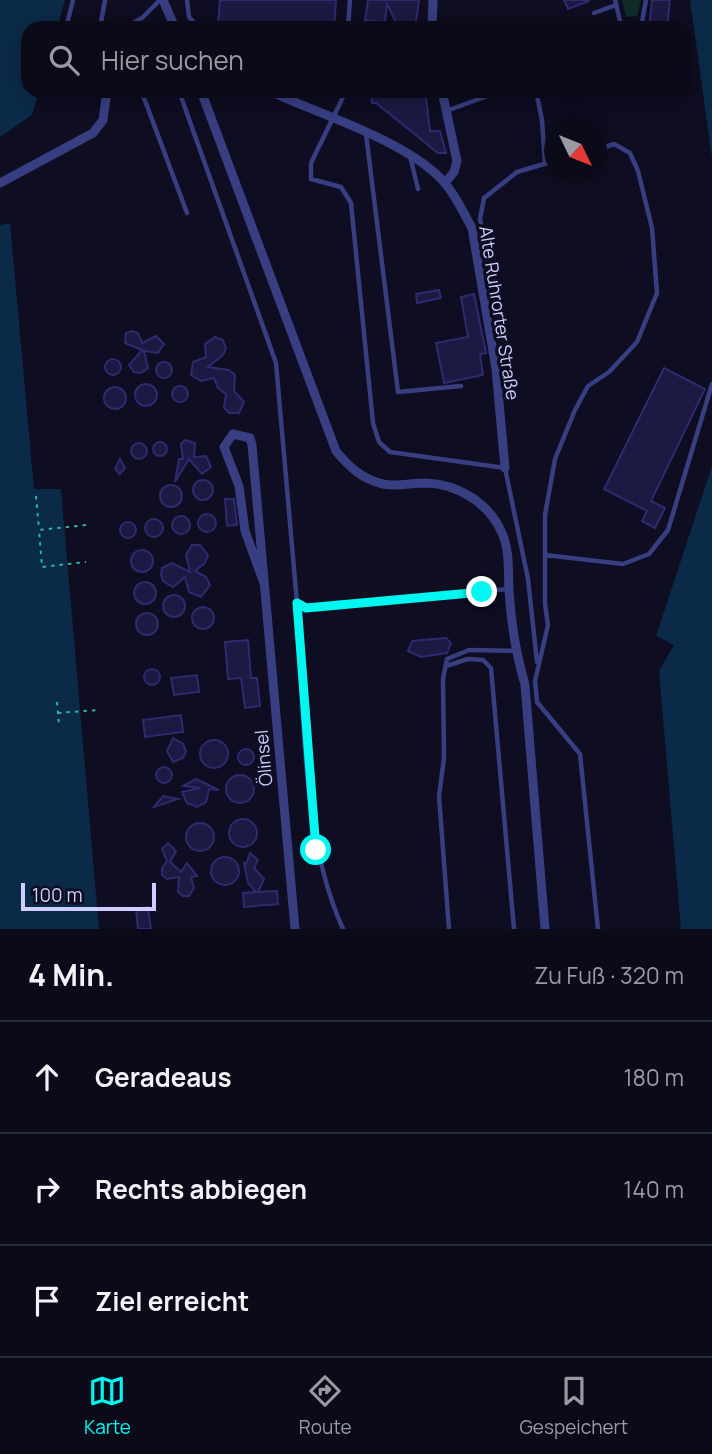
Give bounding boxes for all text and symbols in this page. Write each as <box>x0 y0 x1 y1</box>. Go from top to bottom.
search box <box>21 21 691 98</box>
icon: search <box>45 41 83 79</box>
text: Hier suchen <box>101 42 244 78</box>
north arrow <box>544 119 607 182</box>
street label: Alte Ruhrorter Straße <box>474 224 526 402</box>
route end <box>466 576 497 607</box>
street label: Ölinsel <box>249 729 277 787</box>
route start <box>300 834 331 865</box>
scale bar <box>21 880 156 912</box>
text: 100 m <box>32 882 83 908</box>
text: 4 Min. <box>28 954 114 995</box>
text: Zu Fuß · 320 m <box>534 959 684 991</box>
icon: ahead <box>28 1058 66 1096</box>
text: Geradeaus <box>95 1059 231 1095</box>
text: 180 m <box>624 1061 684 1093</box>
icon: right <box>28 1170 66 1208</box>
text: Rechts abbiegen <box>95 1171 307 1207</box>
text: 140 m <box>623 1173 684 1205</box>
icon: arrive <box>28 1282 66 1320</box>
text: Ziel erreicht <box>95 1283 249 1319</box>
tab: Karte <box>84 1372 131 1440</box>
tab: Route <box>299 1372 352 1440</box>
tab: Gespeichert <box>519 1372 628 1440</box>

